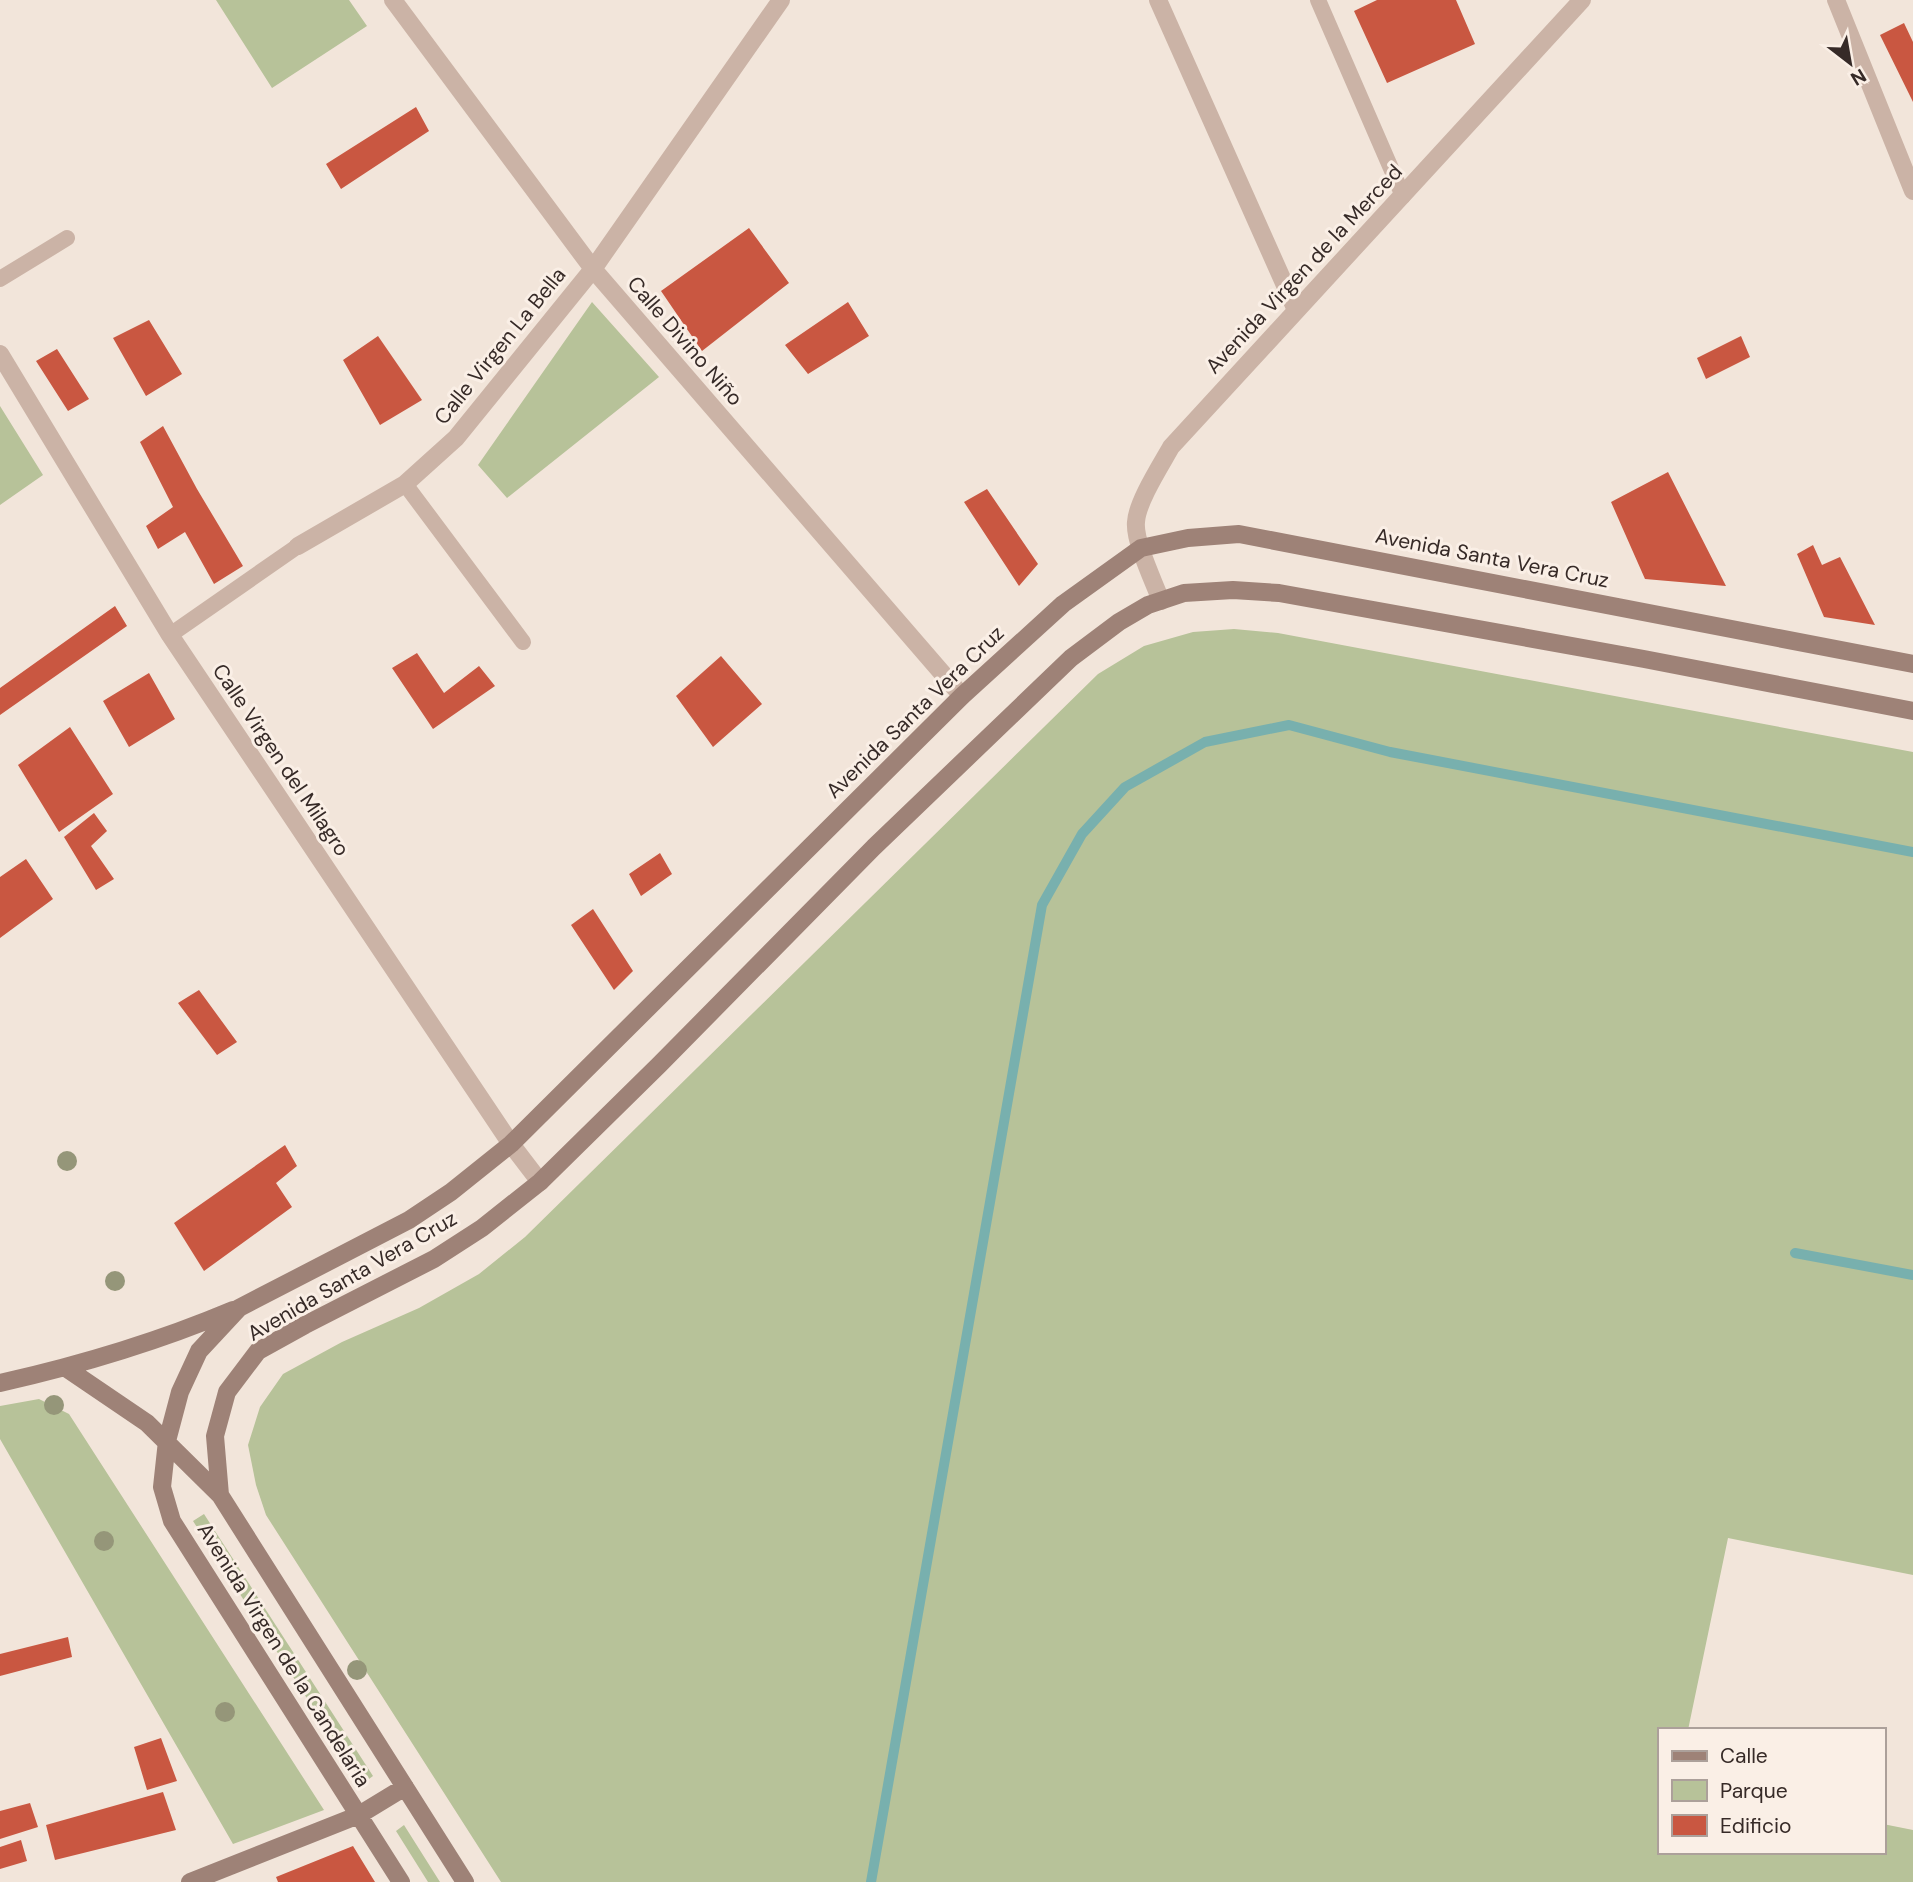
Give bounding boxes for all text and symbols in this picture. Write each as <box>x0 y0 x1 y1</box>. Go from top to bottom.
north arrow <box>1815 28 1885 98</box>
text: N <box>1846 63 1871 91</box>
street label: Avenida Virgen de la Merced <box>1199 158 1409 380</box>
street label: Calle Virgen La Bella <box>428 262 572 430</box>
street label: Calle Divino Niño <box>621 270 749 412</box>
street label: Avenida Santa Vera Cruz <box>1373 522 1611 594</box>
street label: Avenida Santa Vera Cruz <box>820 619 1010 805</box>
street label: Calle Virgen del Milagro <box>206 658 356 862</box>
street label: Avenida Santa Vera Cruz <box>242 1205 462 1347</box>
street label: Avenida Virgen de la Candelaria <box>191 1518 377 1792</box>
legend <box>1658 1728 1885 1854</box>
text: Calle <box>1720 1742 1768 1770</box>
text: Parque <box>1720 1777 1788 1805</box>
text: Edificio <box>1720 1812 1791 1840</box>

